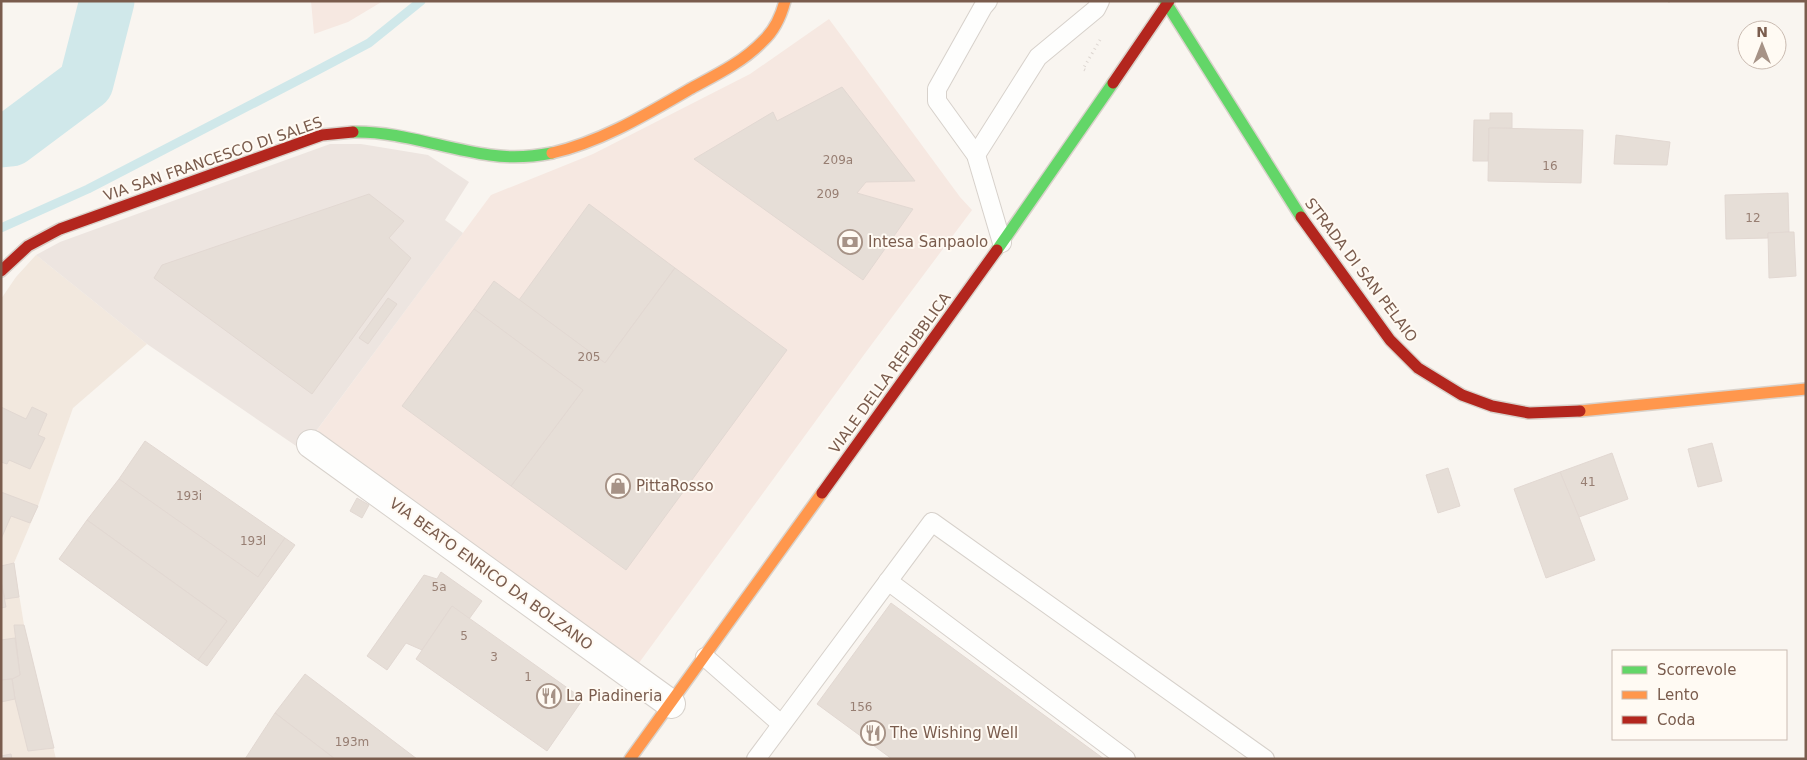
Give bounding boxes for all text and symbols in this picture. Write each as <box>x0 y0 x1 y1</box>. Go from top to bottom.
north arrow <box>1737 20 1787 70</box>
text: N <box>1756 24 1768 40</box>
street label: VIA SAN FRANCESCO DI SALES <box>101 113 325 205</box>
house number: 209a <box>823 153 853 167</box>
house number: 16 <box>1542 159 1558 173</box>
house number: 209 <box>817 187 839 201</box>
street label: STRADA DI SAN PELAIO <box>1301 194 1421 346</box>
house number: 12 <box>1745 211 1761 225</box>
bank icon: Intesa Sanpaolo <box>837 229 863 255</box>
place label: Intesa Sanpaolo <box>868 233 988 251</box>
street label: VIALE DELLA REPUBBLICA <box>826 288 955 457</box>
house number: 205 <box>578 350 600 364</box>
shop icon: PittaRosso <box>605 473 631 499</box>
house number: 41 <box>1580 475 1596 489</box>
place label: PittaRosso <box>636 477 714 495</box>
house number: 193i <box>176 489 202 503</box>
street label: VIA BEATO ENRICO DA BOLZANO <box>386 494 596 654</box>
house number: 193l <box>240 534 266 548</box>
house number: 5a <box>432 580 447 594</box>
house number: 5 <box>460 629 468 643</box>
house number: 3 <box>490 650 498 664</box>
legend <box>1612 650 1787 740</box>
text: Scorrevole <box>1657 661 1736 679</box>
house number: 1 <box>524 670 532 684</box>
restaurant icon: La Piadineria <box>536 683 562 709</box>
text: Lento <box>1657 686 1699 704</box>
place label: La Piadineria <box>566 687 662 705</box>
house number: 156 <box>850 700 872 714</box>
text: Coda <box>1657 711 1695 729</box>
restaurant icon: The Wishing Well <box>860 720 886 746</box>
place label: The Wishing Well <box>889 724 1018 742</box>
house number: 193m <box>335 735 369 749</box>

